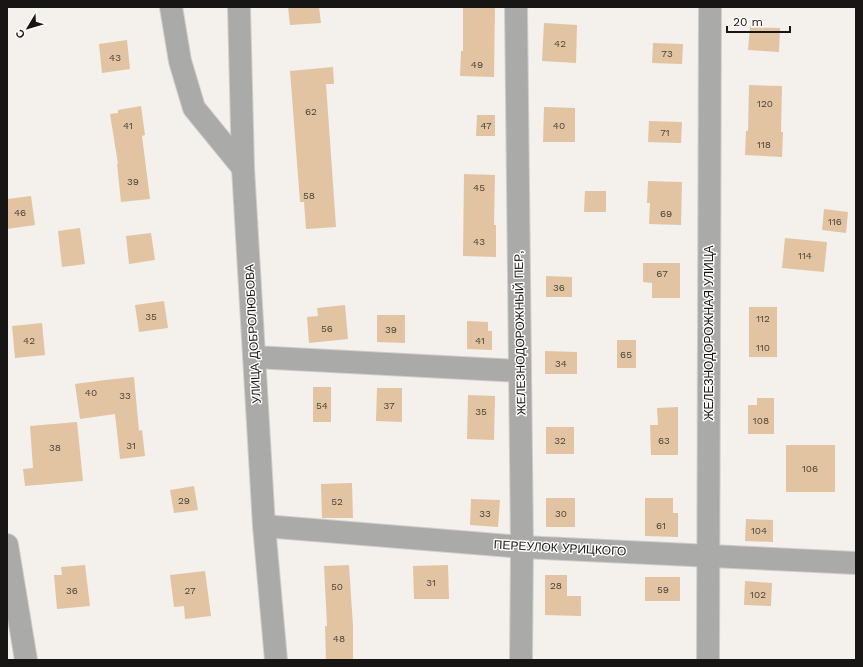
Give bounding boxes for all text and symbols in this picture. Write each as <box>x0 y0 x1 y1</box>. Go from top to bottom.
north arrow <box>8 8 48 48</box>
scale bar <box>727 8 790 34</box>
text: 20 m <box>733 15 763 29</box>
text: С <box>13 27 28 41</box>
house number: 42 <box>554 38 566 49</box>
house number: 73 <box>661 48 673 59</box>
house number: 43 <box>109 52 121 63</box>
house number: 49 <box>471 59 483 70</box>
house number: 120 <box>757 98 773 109</box>
house number: 62 <box>305 106 317 117</box>
house number: 41 <box>123 120 133 131</box>
house number: 47 <box>480 120 492 131</box>
house number: 40 <box>553 120 565 131</box>
house number: 71 <box>660 127 670 138</box>
house number: 118 <box>757 139 771 150</box>
house number: 39 <box>127 176 139 187</box>
house number: 45 <box>473 182 485 193</box>
house number: 58 <box>303 190 315 201</box>
house number: 46 <box>14 207 26 218</box>
house number: 69 <box>660 208 672 219</box>
house number: 116 <box>828 216 842 227</box>
house number: 43 <box>473 236 485 247</box>
street label: ЖЕЛЕЗНОДОРОЖНАЯ УЛИЦА <box>702 245 716 421</box>
street label: ЖЕЛЕЗНОДОРОЖНЫЙ ПЕР, <box>511 250 528 416</box>
house number: 114 <box>798 250 812 261</box>
street label: УЛИЦА ДОБРОЛЮБОВА <box>242 264 264 404</box>
house number: 67 <box>656 268 668 279</box>
house number: 36 <box>553 282 565 293</box>
house number: 35 <box>145 311 157 322</box>
house number: 112 <box>756 313 770 324</box>
house number: 56 <box>321 323 333 334</box>
house number: 39 <box>385 324 397 335</box>
house number: 42 <box>23 335 35 346</box>
house number: 41 <box>475 335 485 346</box>
house number: 110 <box>756 342 770 353</box>
house number: 65 <box>620 349 632 360</box>
house number: 34 <box>555 358 567 369</box>
house number: 40 <box>85 387 97 398</box>
house number: 33 <box>119 390 131 401</box>
house number: 54 <box>316 400 328 411</box>
house number: 37 <box>383 400 395 411</box>
house number: 35 <box>475 406 487 417</box>
house number: 108 <box>753 415 769 426</box>
house number: 32 <box>554 435 566 446</box>
house number: 63 <box>658 435 670 446</box>
house number: 31 <box>126 440 136 451</box>
house number: 38 <box>49 442 61 453</box>
house number: 106 <box>802 463 818 474</box>
house number: 29 <box>178 495 190 506</box>
house number: 52 <box>331 496 343 507</box>
house number: 33 <box>479 508 491 519</box>
house number: 30 <box>555 508 567 519</box>
house number: 61 <box>656 520 666 531</box>
house number: 104 <box>751 525 767 536</box>
street label: ПЕРЕУЛОК УРИЦКОГО <box>493 538 627 558</box>
house number: 31 <box>426 577 436 588</box>
house number: 28 <box>550 580 562 591</box>
house number: 50 <box>331 581 343 592</box>
house number: 59 <box>657 584 669 595</box>
house number: 36 <box>66 585 78 596</box>
house number: 27 <box>184 585 196 596</box>
house number: 102 <box>750 589 766 600</box>
house number: 48 <box>333 633 345 644</box>

